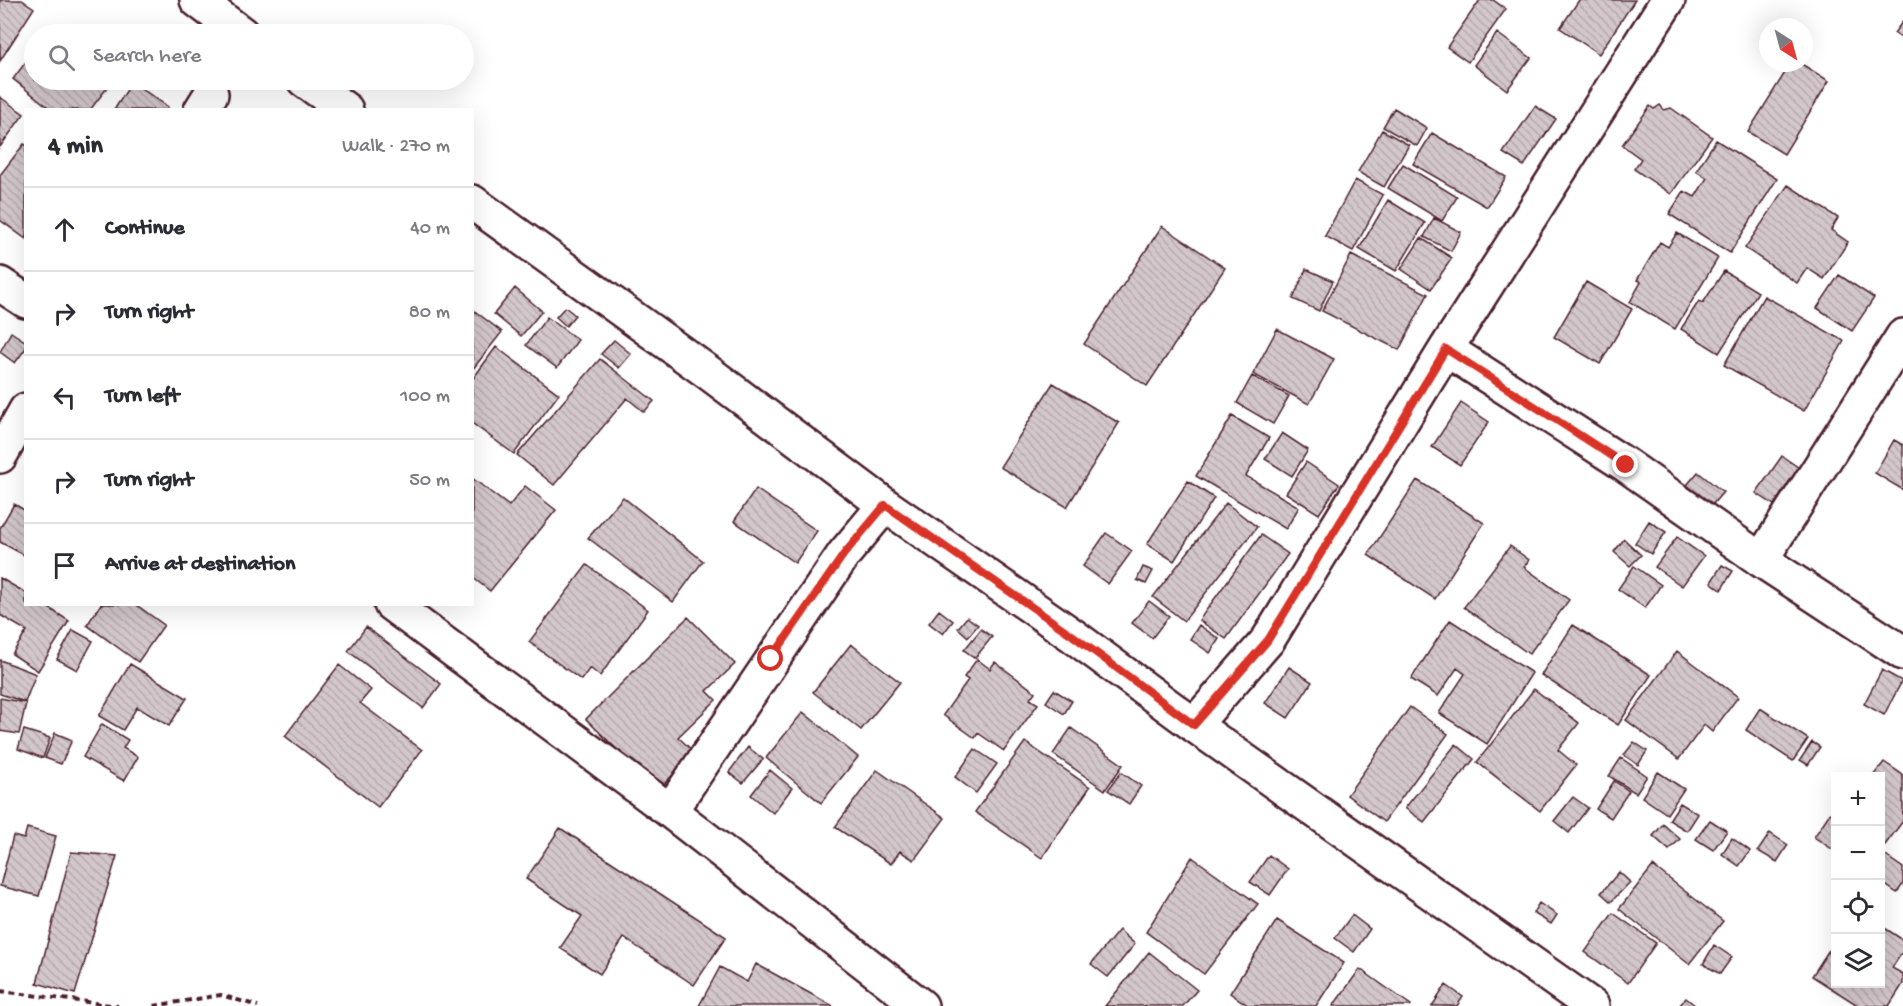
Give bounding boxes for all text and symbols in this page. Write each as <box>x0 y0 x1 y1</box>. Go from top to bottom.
north arrow <box>1759 18 1813 72</box>
search box <box>24 24 474 90</box>
icon: search <box>45 41 78 74</box>
text: Search here <box>93 44 201 70</box>
text: 4 min <box>48 132 103 163</box>
text: Walk · 270 m <box>342 136 450 159</box>
icon: ahead <box>48 213 81 246</box>
text: Continue <box>105 216 185 242</box>
text: 40 m <box>410 218 450 241</box>
icon: right <box>48 297 81 330</box>
text: Turn right <box>105 300 193 326</box>
text: 80 m <box>409 302 450 325</box>
icon: left <box>48 381 81 414</box>
text: Turn left <box>105 384 179 410</box>
text: 100 m <box>400 386 450 409</box>
route end <box>1612 451 1638 477</box>
icon: right <box>48 465 81 498</box>
text: Turn right <box>105 468 193 494</box>
text: 50 m <box>409 470 450 493</box>
icon: arrive <box>48 549 81 582</box>
text: Arrive at destination <box>105 552 295 578</box>
route start <box>757 645 783 671</box>
map controls <box>1831 772 1885 988</box>
button: + <box>1831 772 1885 826</box>
button: − <box>1831 826 1885 880</box>
button: locate <box>1831 880 1885 934</box>
button: layers <box>1831 934 1885 988</box>

